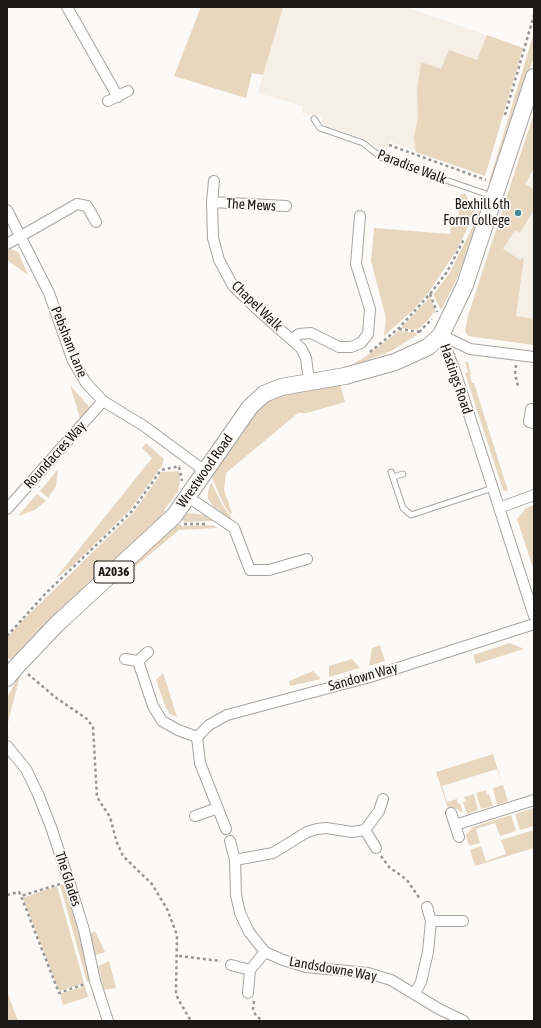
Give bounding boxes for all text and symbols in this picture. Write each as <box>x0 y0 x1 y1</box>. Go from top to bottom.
street label: Paradise Walk <box>375 146 449 188</box>
street label: The Mews <box>226 195 276 215</box>
place label: Bexhill 6th Form College <box>443 197 510 230</box>
marker: Bexhill 6th Form College <box>513 208 523 218</box>
street label: Chapel Walk <box>228 278 286 334</box>
street label: Pebsham Lane <box>47 304 91 380</box>
street label: Hastings Road <box>436 342 476 416</box>
street label: Roundacres Way <box>20 418 90 492</box>
street label: Wrestwood Road <box>173 431 237 511</box>
road number: A2036 <box>94 561 134 583</box>
street label: Sandown Way <box>326 659 400 695</box>
street label: The Glades <box>51 850 85 908</box>
street label: Landsdowne Way <box>288 953 378 985</box>

